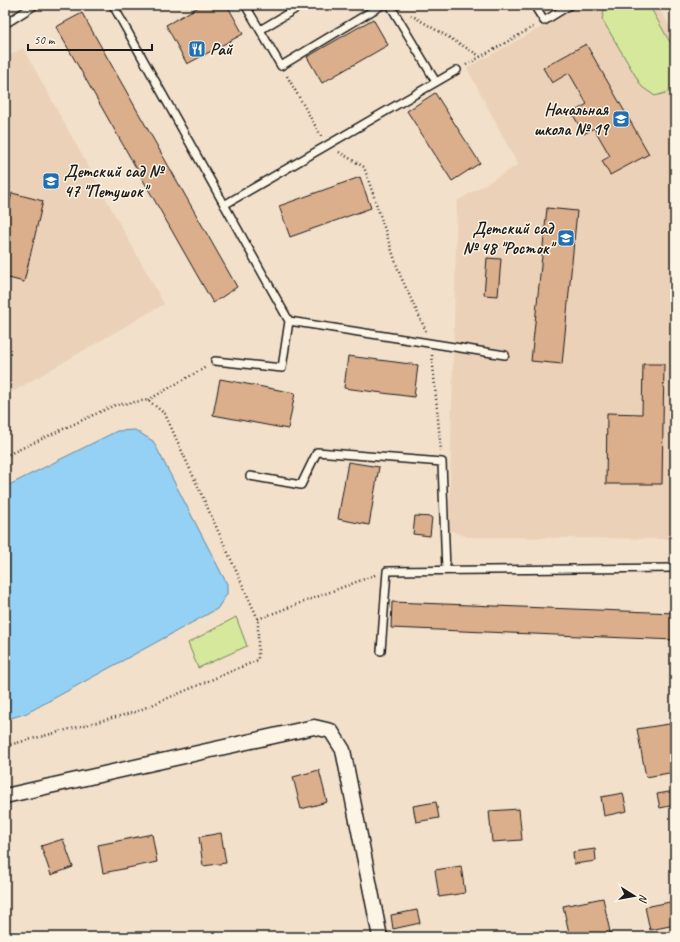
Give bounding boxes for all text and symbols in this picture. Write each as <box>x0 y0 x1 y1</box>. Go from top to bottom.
scale bar <box>28 26 152 52</box>
text: 50 m <box>34 32 56 48</box>
restaurant icon: Рай <box>187 39 207 59</box>
place label: Рай <box>210 39 234 60</box>
place label: Начальная школа № 19 <box>534 99 611 140</box>
school or university icon: Начальная школа № 19 <box>611 109 631 129</box>
place label: Детский сад № 47 "Петушок" <box>64 161 166 202</box>
school or university icon: Детский сад № 47 "Петушок" <box>41 171 61 191</box>
place label: Детский сад № 48 "Росток" <box>463 218 557 259</box>
school or university icon: Детский сад № 48 "Росток" <box>556 228 576 248</box>
north arrow <box>614 876 654 916</box>
text: N <box>636 893 651 905</box>

